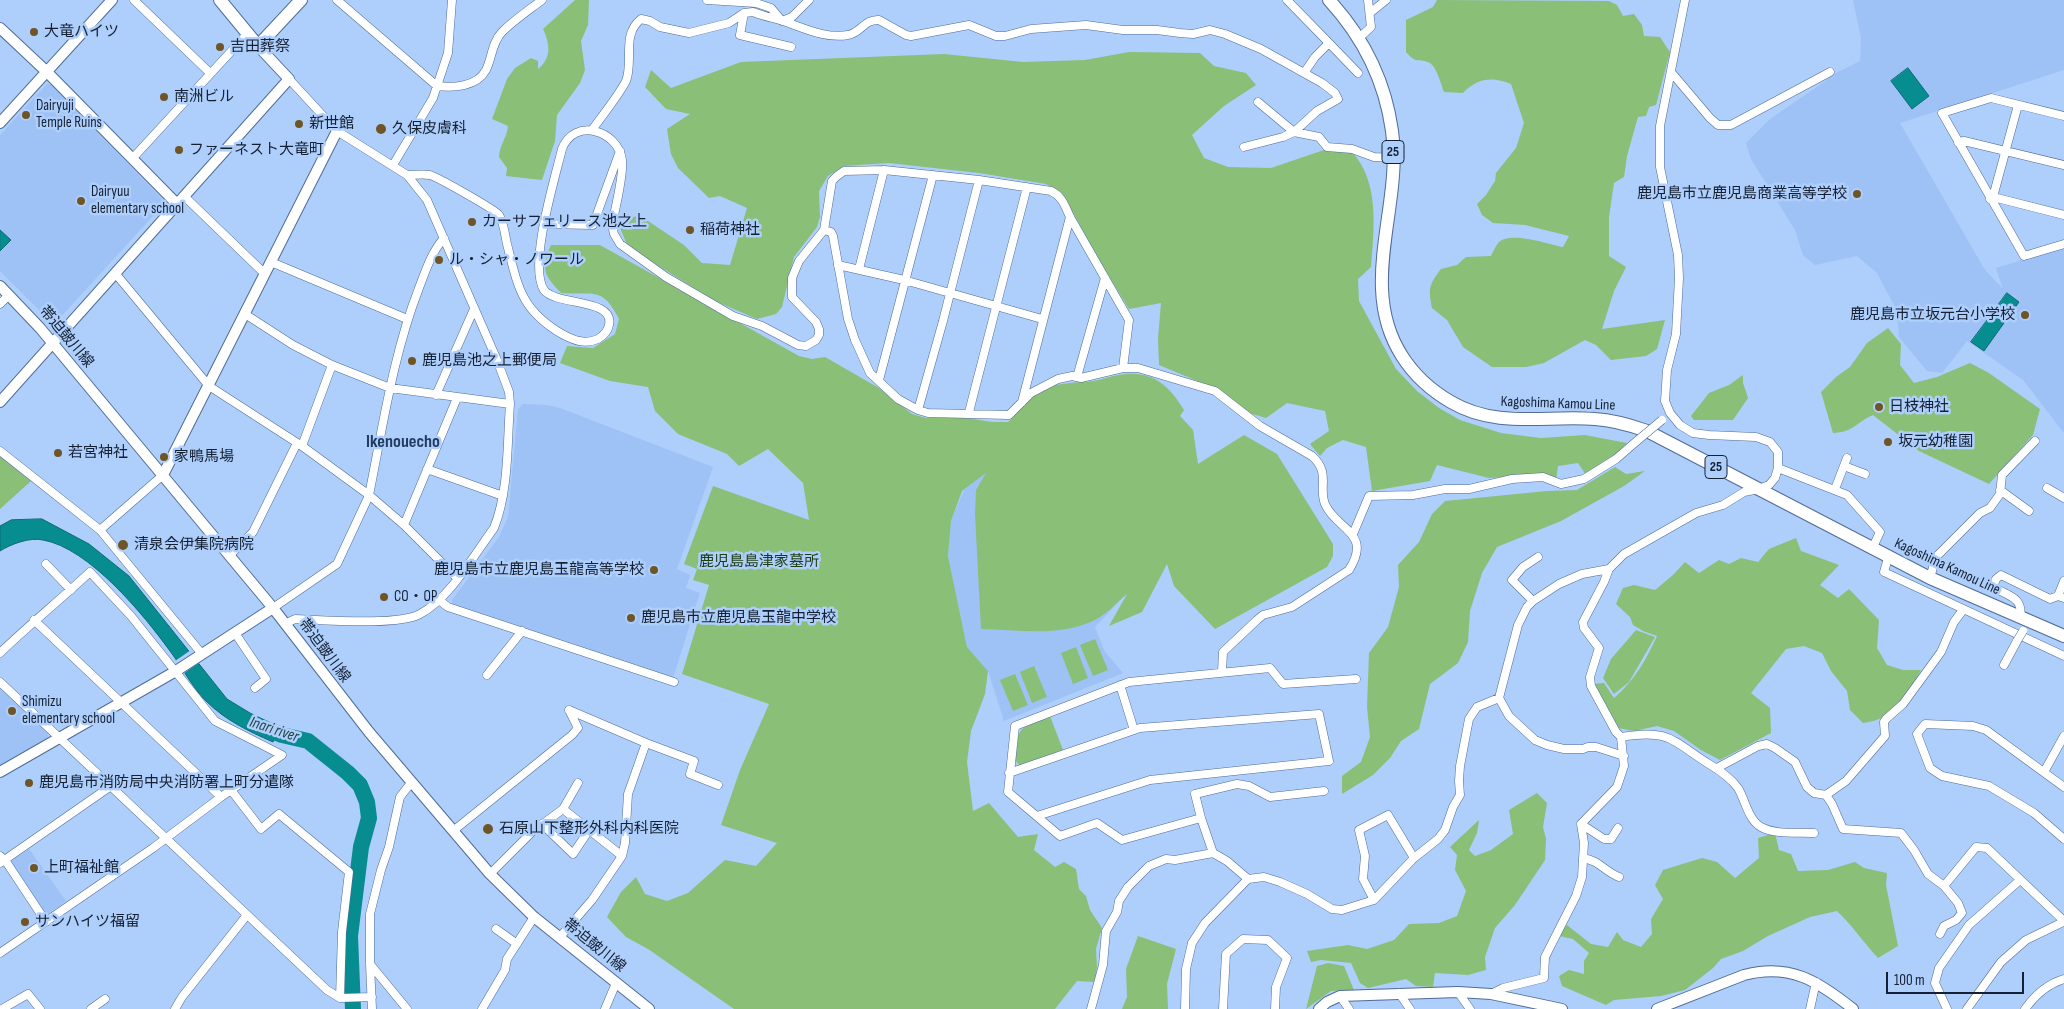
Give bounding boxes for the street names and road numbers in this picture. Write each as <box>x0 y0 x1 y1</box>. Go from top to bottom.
road number: 25 <box>1382 140 1404 163</box>
street label: 帯迫皷川線 <box>35 302 97 372</box>
street label: Kagoshima Kamou Line <box>1500 393 1616 415</box>
road number: 25 <box>1705 456 1727 478</box>
street label: Kagoshima Kamou Line <box>1891 535 2003 599</box>
street label: 帯迫皷川線 <box>294 616 354 686</box>
street label: 帯迫皷川線 <box>559 915 629 977</box>

